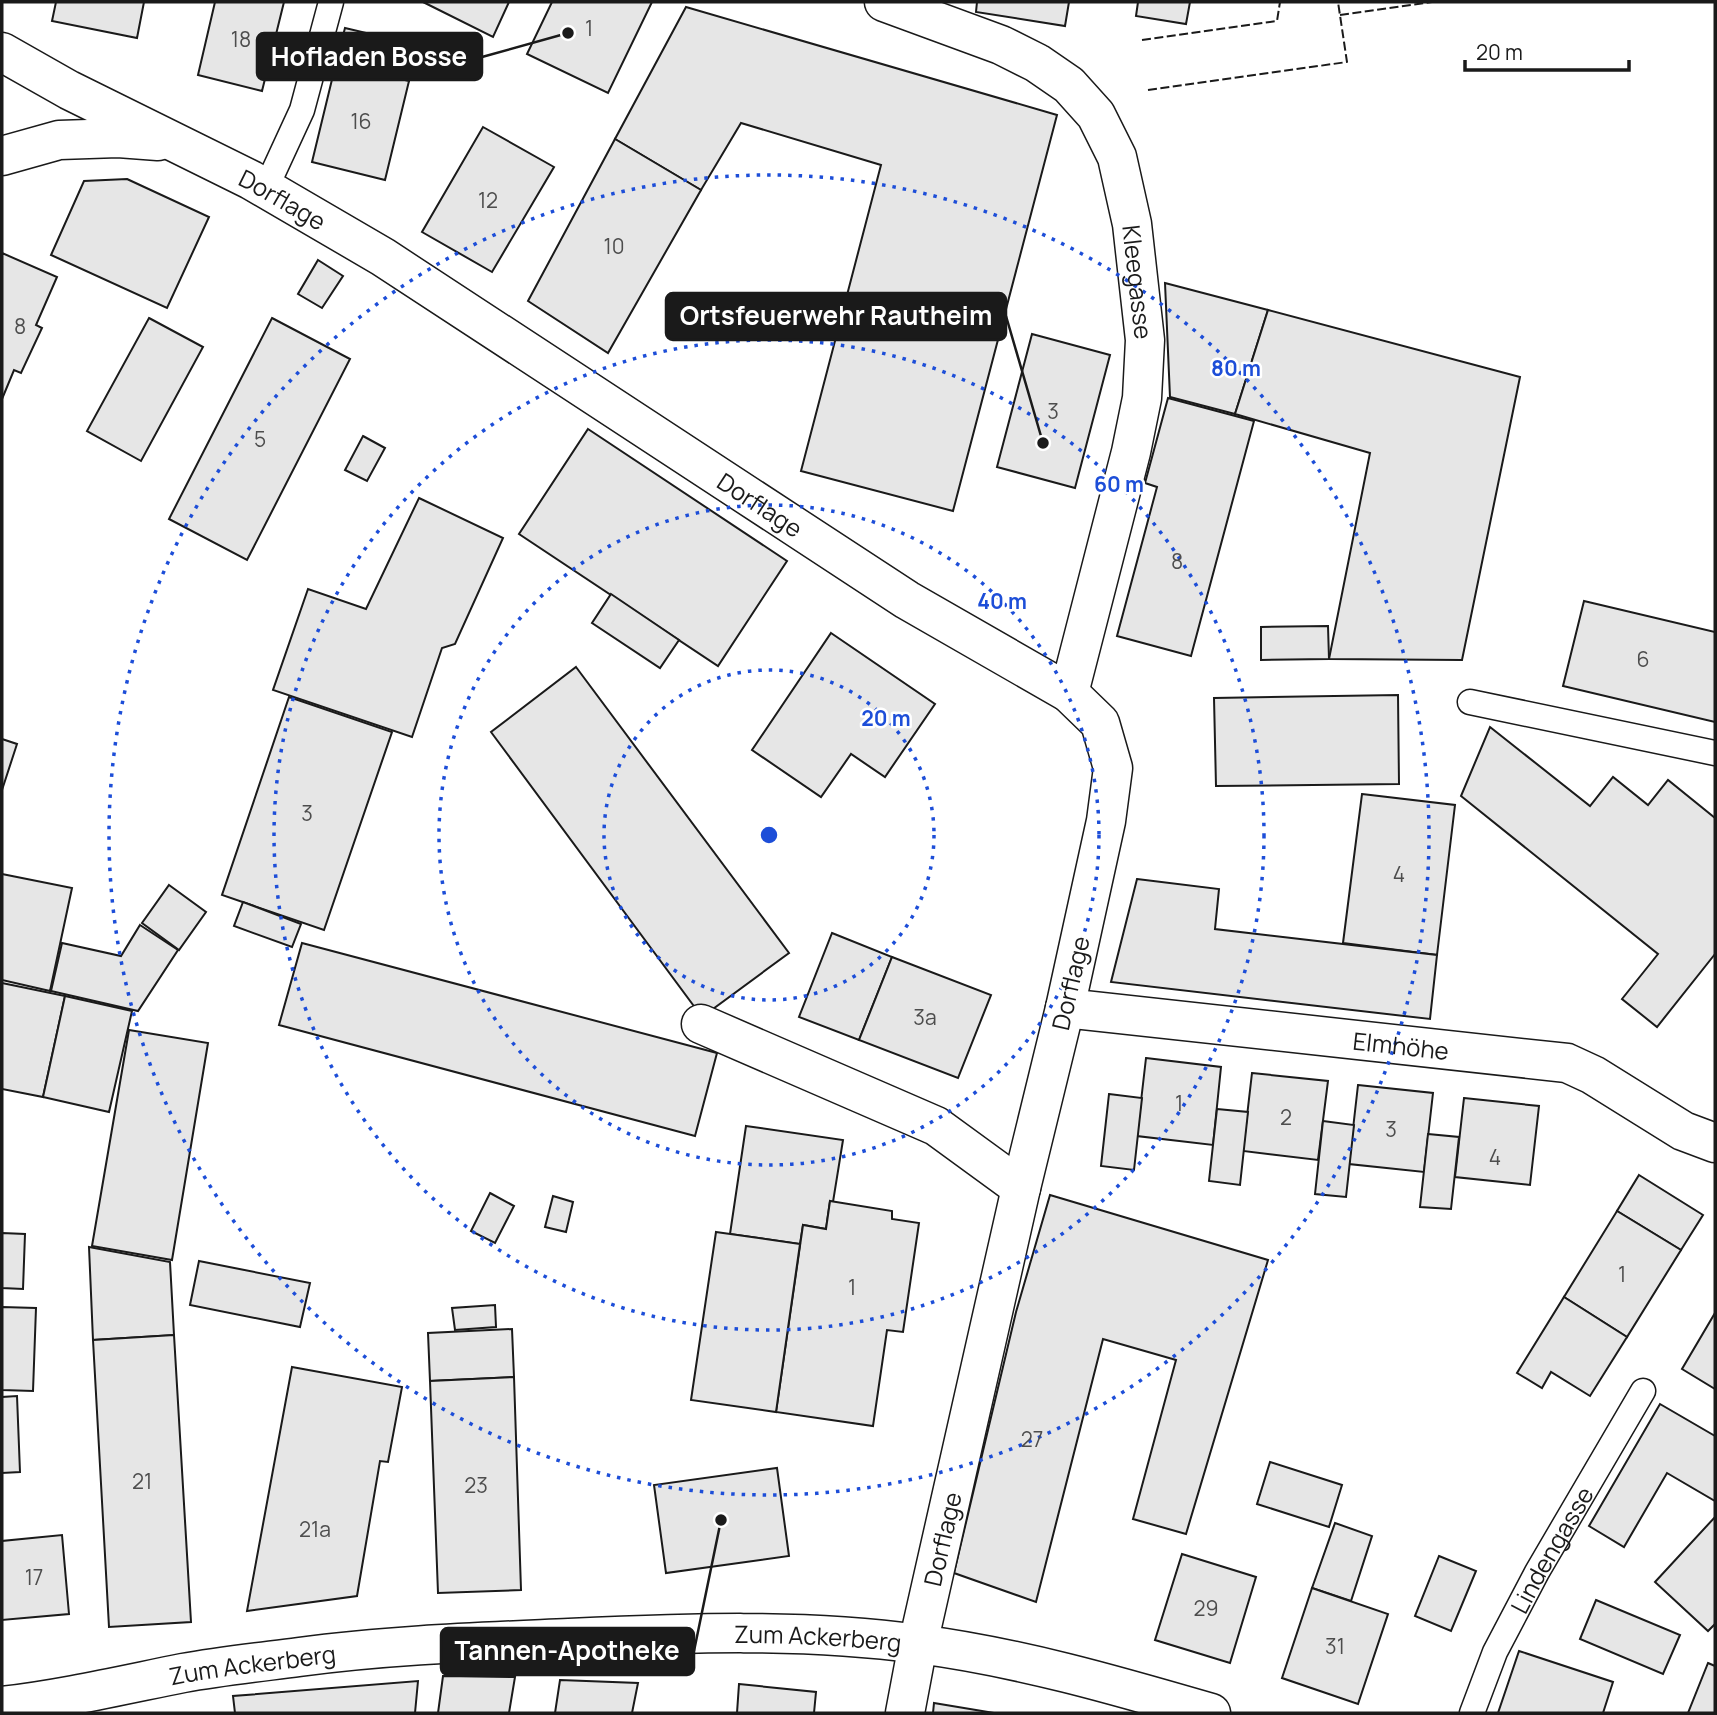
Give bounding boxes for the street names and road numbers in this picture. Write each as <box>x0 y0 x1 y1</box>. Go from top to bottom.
street label: Dorflage <box>234 160 332 237</box>
street label: Kleegasse <box>1116 223 1161 341</box>
street label: Dorflage <box>711 464 809 544</box>
street label: Dorflage <box>1043 933 1097 1033</box>
street label: Elmhöhe <box>1351 1023 1451 1066</box>
street label: Lindengasse <box>1502 1480 1600 1619</box>
street label: Dorflage <box>915 1489 969 1589</box>
street label: Zum Ackerberg <box>734 1617 903 1658</box>
street label: Zum Ackerberg <box>166 1636 337 1692</box>

